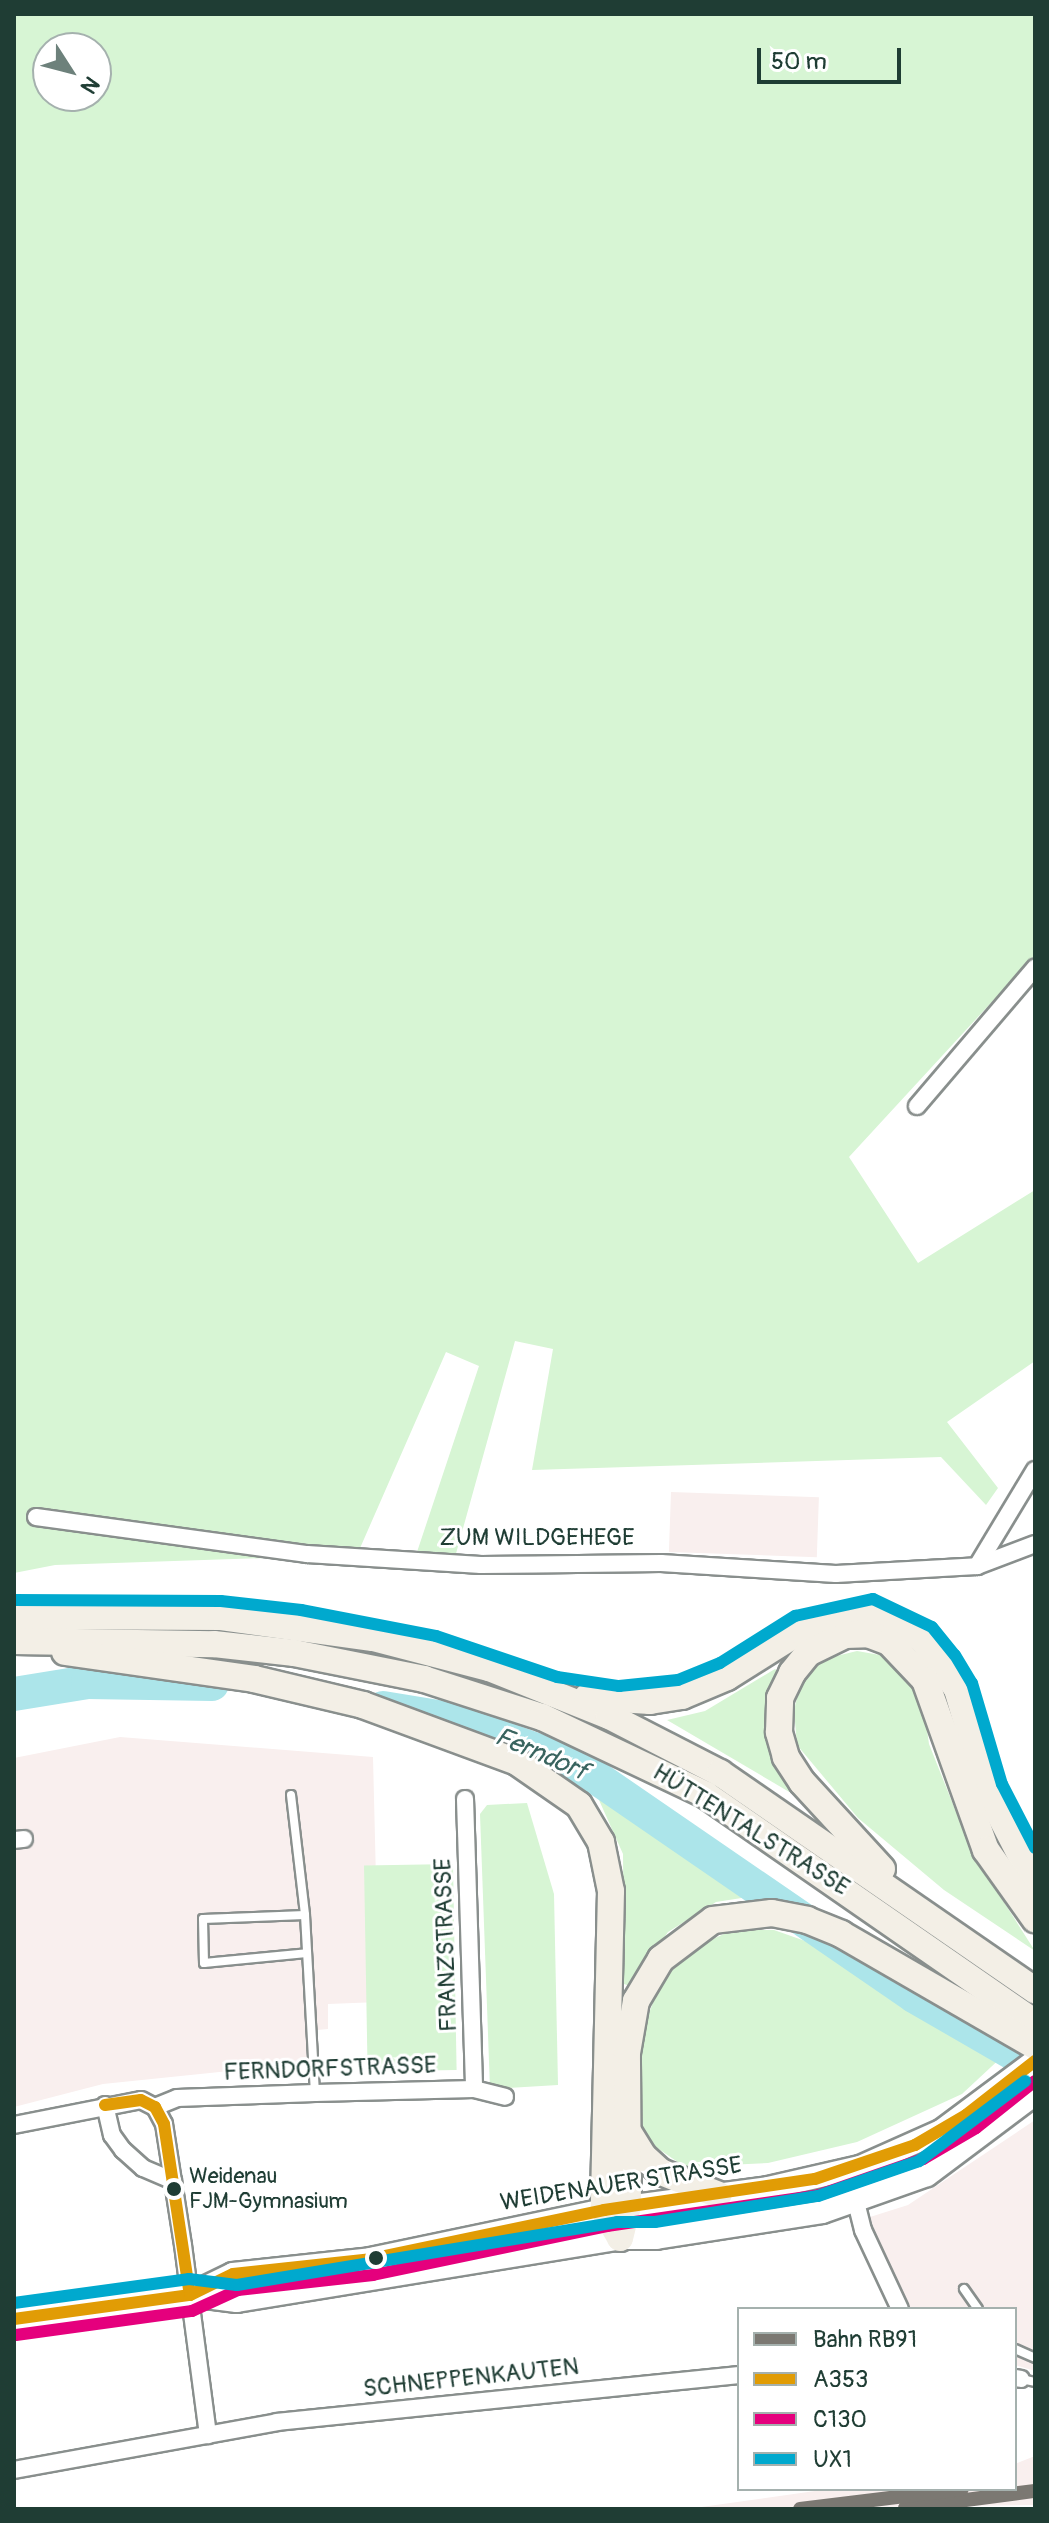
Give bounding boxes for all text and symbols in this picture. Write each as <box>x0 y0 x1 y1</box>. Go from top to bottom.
north arrow <box>32 32 112 112</box>
scale bar <box>761 32 905 82</box>
text: 50 m <box>771 47 827 76</box>
text: N <box>74 71 105 99</box>
street label: ZUM WILDGEHEGE <box>439 1524 635 1552</box>
water label: Ferndorf <box>490 1722 592 1788</box>
street label: HÜTTENTALSTRASSE <box>647 1758 855 1902</box>
street label: FRANZSTRASSE <box>429 1858 463 2032</box>
street label: FERNDORFSTRASSE <box>223 2051 437 2087</box>
street label: WEIDENAUER STRASSE <box>498 2151 744 2217</box>
place label: Weidenau FJM-Gymnasium <box>189 2163 348 2214</box>
marker: Weidenau FJM-Gymnasium <box>166 2181 182 2197</box>
unlabelled marker <box>368 2250 384 2266</box>
legend <box>737 2307 1017 2491</box>
text: Bahn RB91 <box>813 2325 917 2354</box>
street label: SCHNEPPENKAUTEN <box>362 2352 580 2404</box>
text: A353 <box>813 2365 868 2394</box>
text: C130 <box>813 2405 867 2434</box>
text: UX1 <box>813 2445 852 2474</box>

